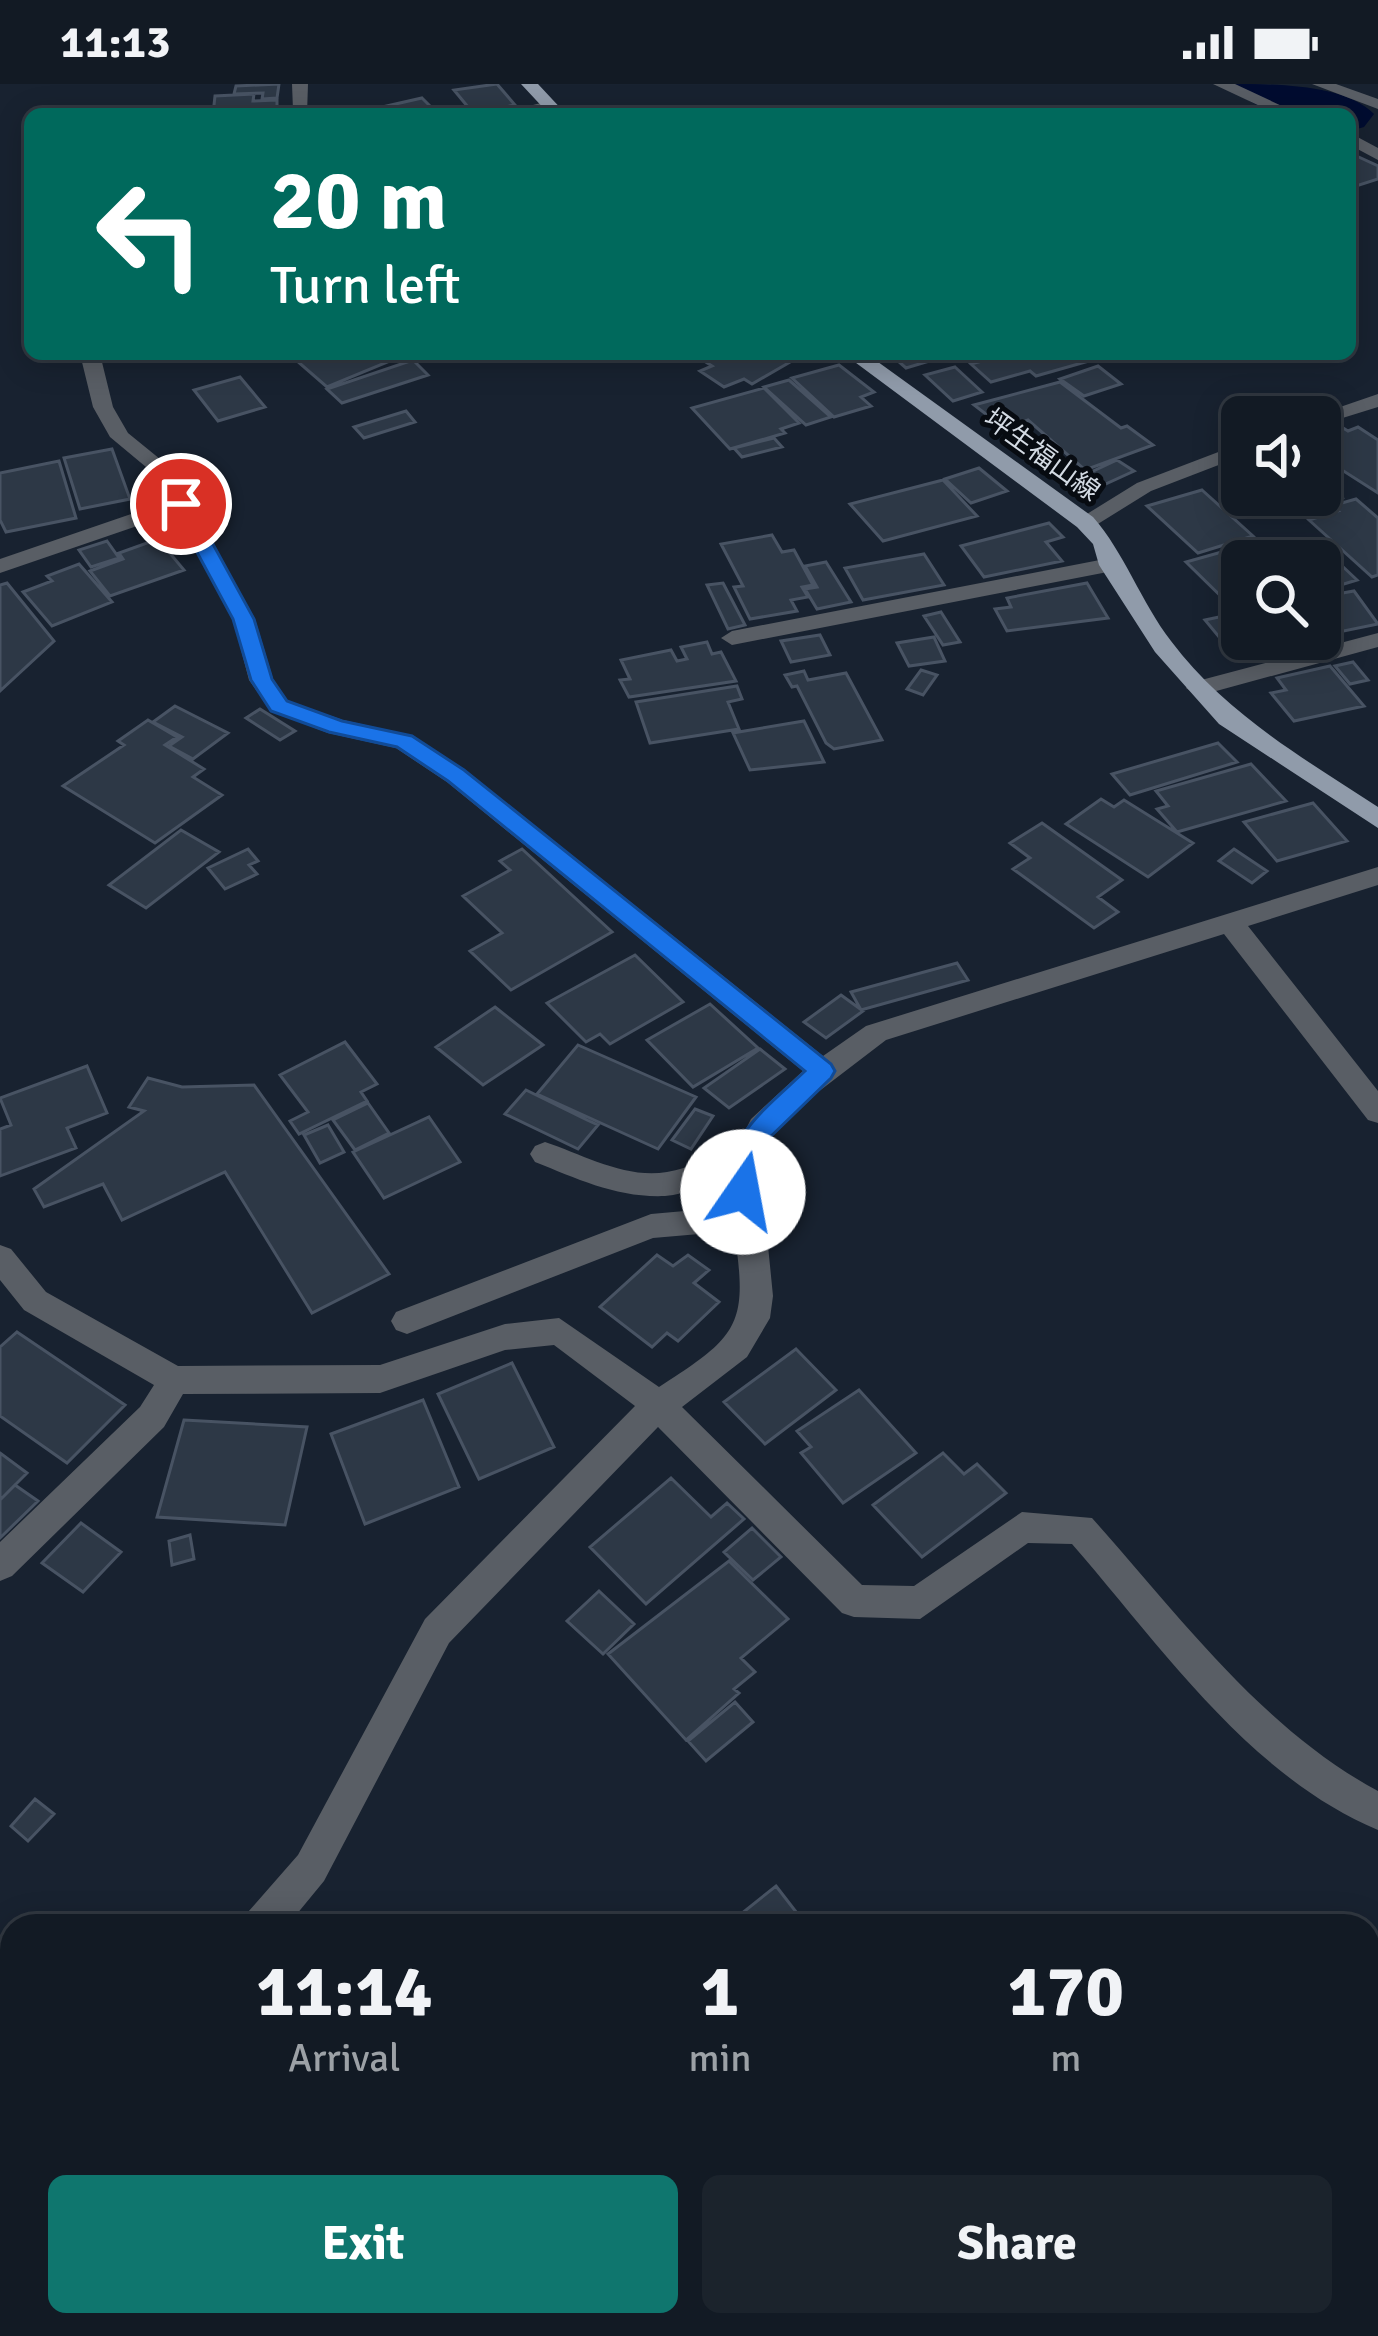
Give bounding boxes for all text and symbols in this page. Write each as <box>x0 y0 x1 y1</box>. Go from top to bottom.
text: 11:13 <box>60 15 170 70</box>
text: 20 m <box>270 149 447 253</box>
icon: left <box>72 156 228 312</box>
text: Turn left <box>270 252 460 319</box>
map controls <box>1221 396 1341 660</box>
button: sound <box>1221 396 1341 516</box>
street label: 坪生福山線 <box>977 402 1106 508</box>
pin <box>130 453 232 555</box>
icon: arrive <box>148 471 214 537</box>
button: search <box>1221 540 1341 660</box>
position arrow <box>680 1129 806 1255</box>
text: 11:14 <box>256 1947 433 2036</box>
text: 1 <box>701 1947 739 2036</box>
text: 170 <box>1007 1947 1124 2036</box>
text: Arrival <box>288 2034 400 2082</box>
text: min <box>689 2034 752 2082</box>
text: m <box>1050 2034 1081 2082</box>
button: Exit <box>48 2175 678 2313</box>
button: Share <box>702 2175 1332 2313</box>

